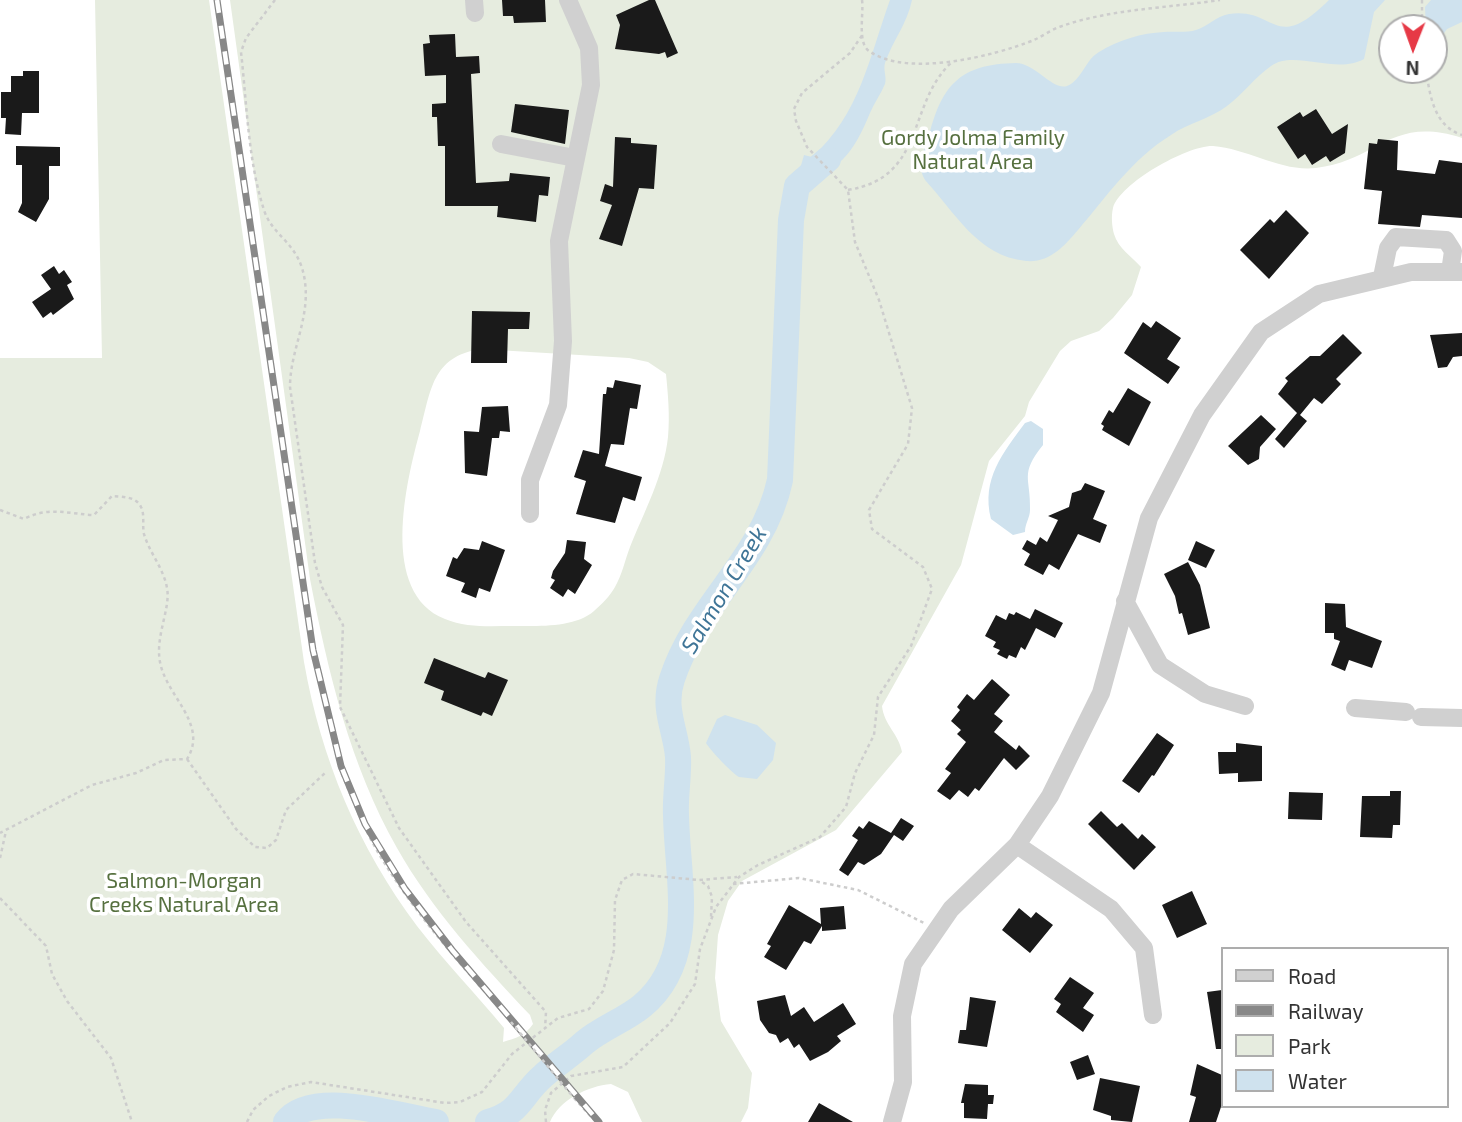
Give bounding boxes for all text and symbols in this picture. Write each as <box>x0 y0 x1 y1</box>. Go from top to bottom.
north arrow <box>1378 14 1448 84</box>
text: N <box>1406 57 1420 80</box>
park label: Gordy Jolma Family Natural Area <box>881 125 1065 175</box>
water label: Salmon Creek <box>675 522 773 658</box>
park label: Salmon-Morgan Creeks Natural Area <box>89 868 279 918</box>
legend <box>1220 947 1448 1108</box>
text: Road <box>1288 963 1336 988</box>
text: Railway <box>1288 998 1364 1023</box>
text: Park <box>1288 1033 1331 1058</box>
text: Water <box>1288 1068 1347 1093</box>

